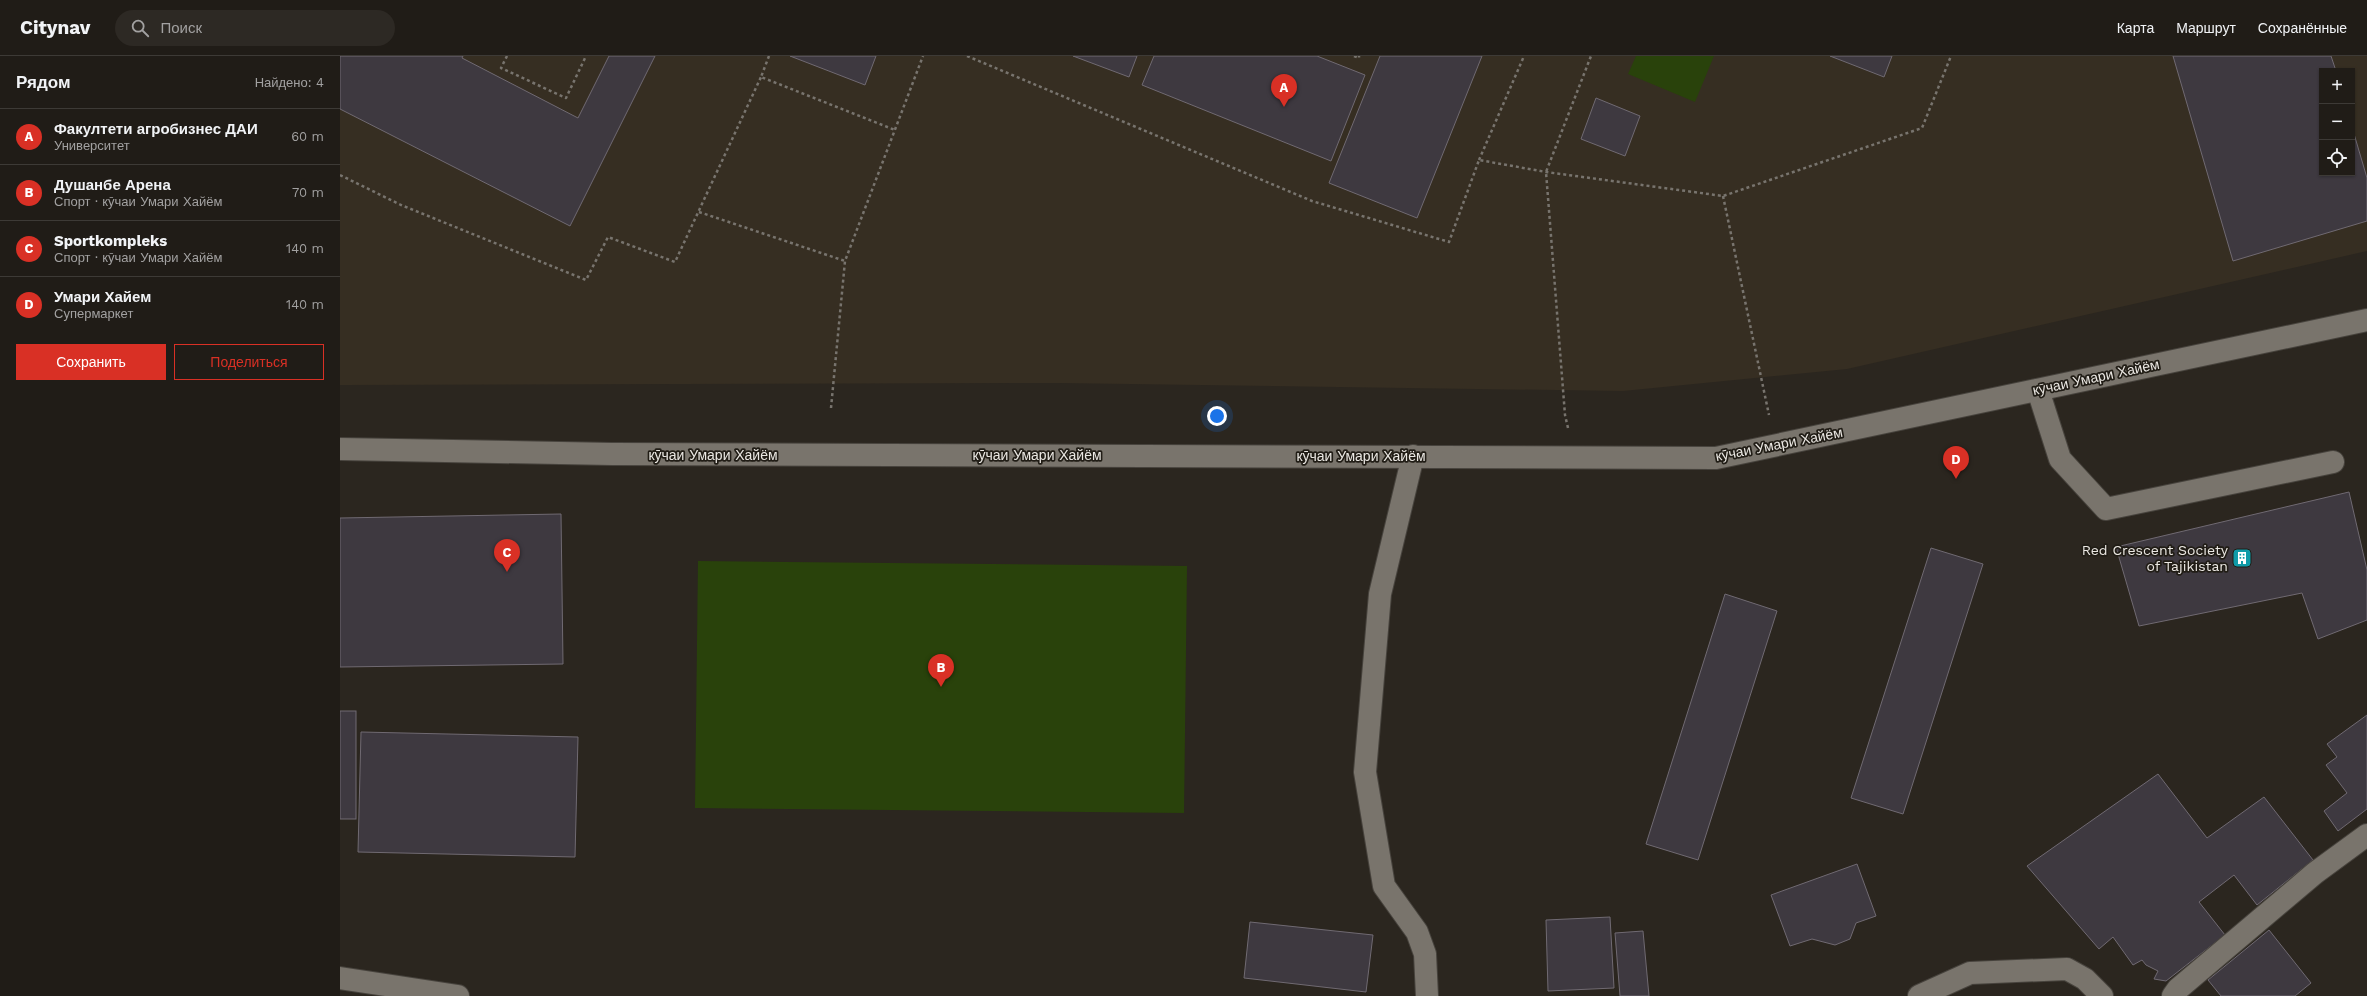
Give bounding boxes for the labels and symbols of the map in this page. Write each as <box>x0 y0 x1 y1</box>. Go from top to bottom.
pin: A <box>1271 74 1297 107</box>
street label: кӯчаи Умари Хайём <box>2031 356 2161 398</box>
your location <box>1207 406 1227 426</box>
street label: кӯчаи Умари Хайём <box>1714 424 1844 464</box>
pin: D <box>1943 446 1969 479</box>
street label: кӯчаи Умари Хайём <box>648 447 778 463</box>
street label: кӯчаи Умари Хайём <box>972 447 1102 463</box>
street label: кӯчаи Умари Хайём <box>1296 448 1426 464</box>
pin: C <box>494 539 520 572</box>
place label: Red Crescent Society of Tajikistan <box>2082 542 2229 574</box>
building icon: Red Crescent Society of Tajikistan <box>2231 547 2253 569</box>
pin: B <box>928 654 954 687</box>

